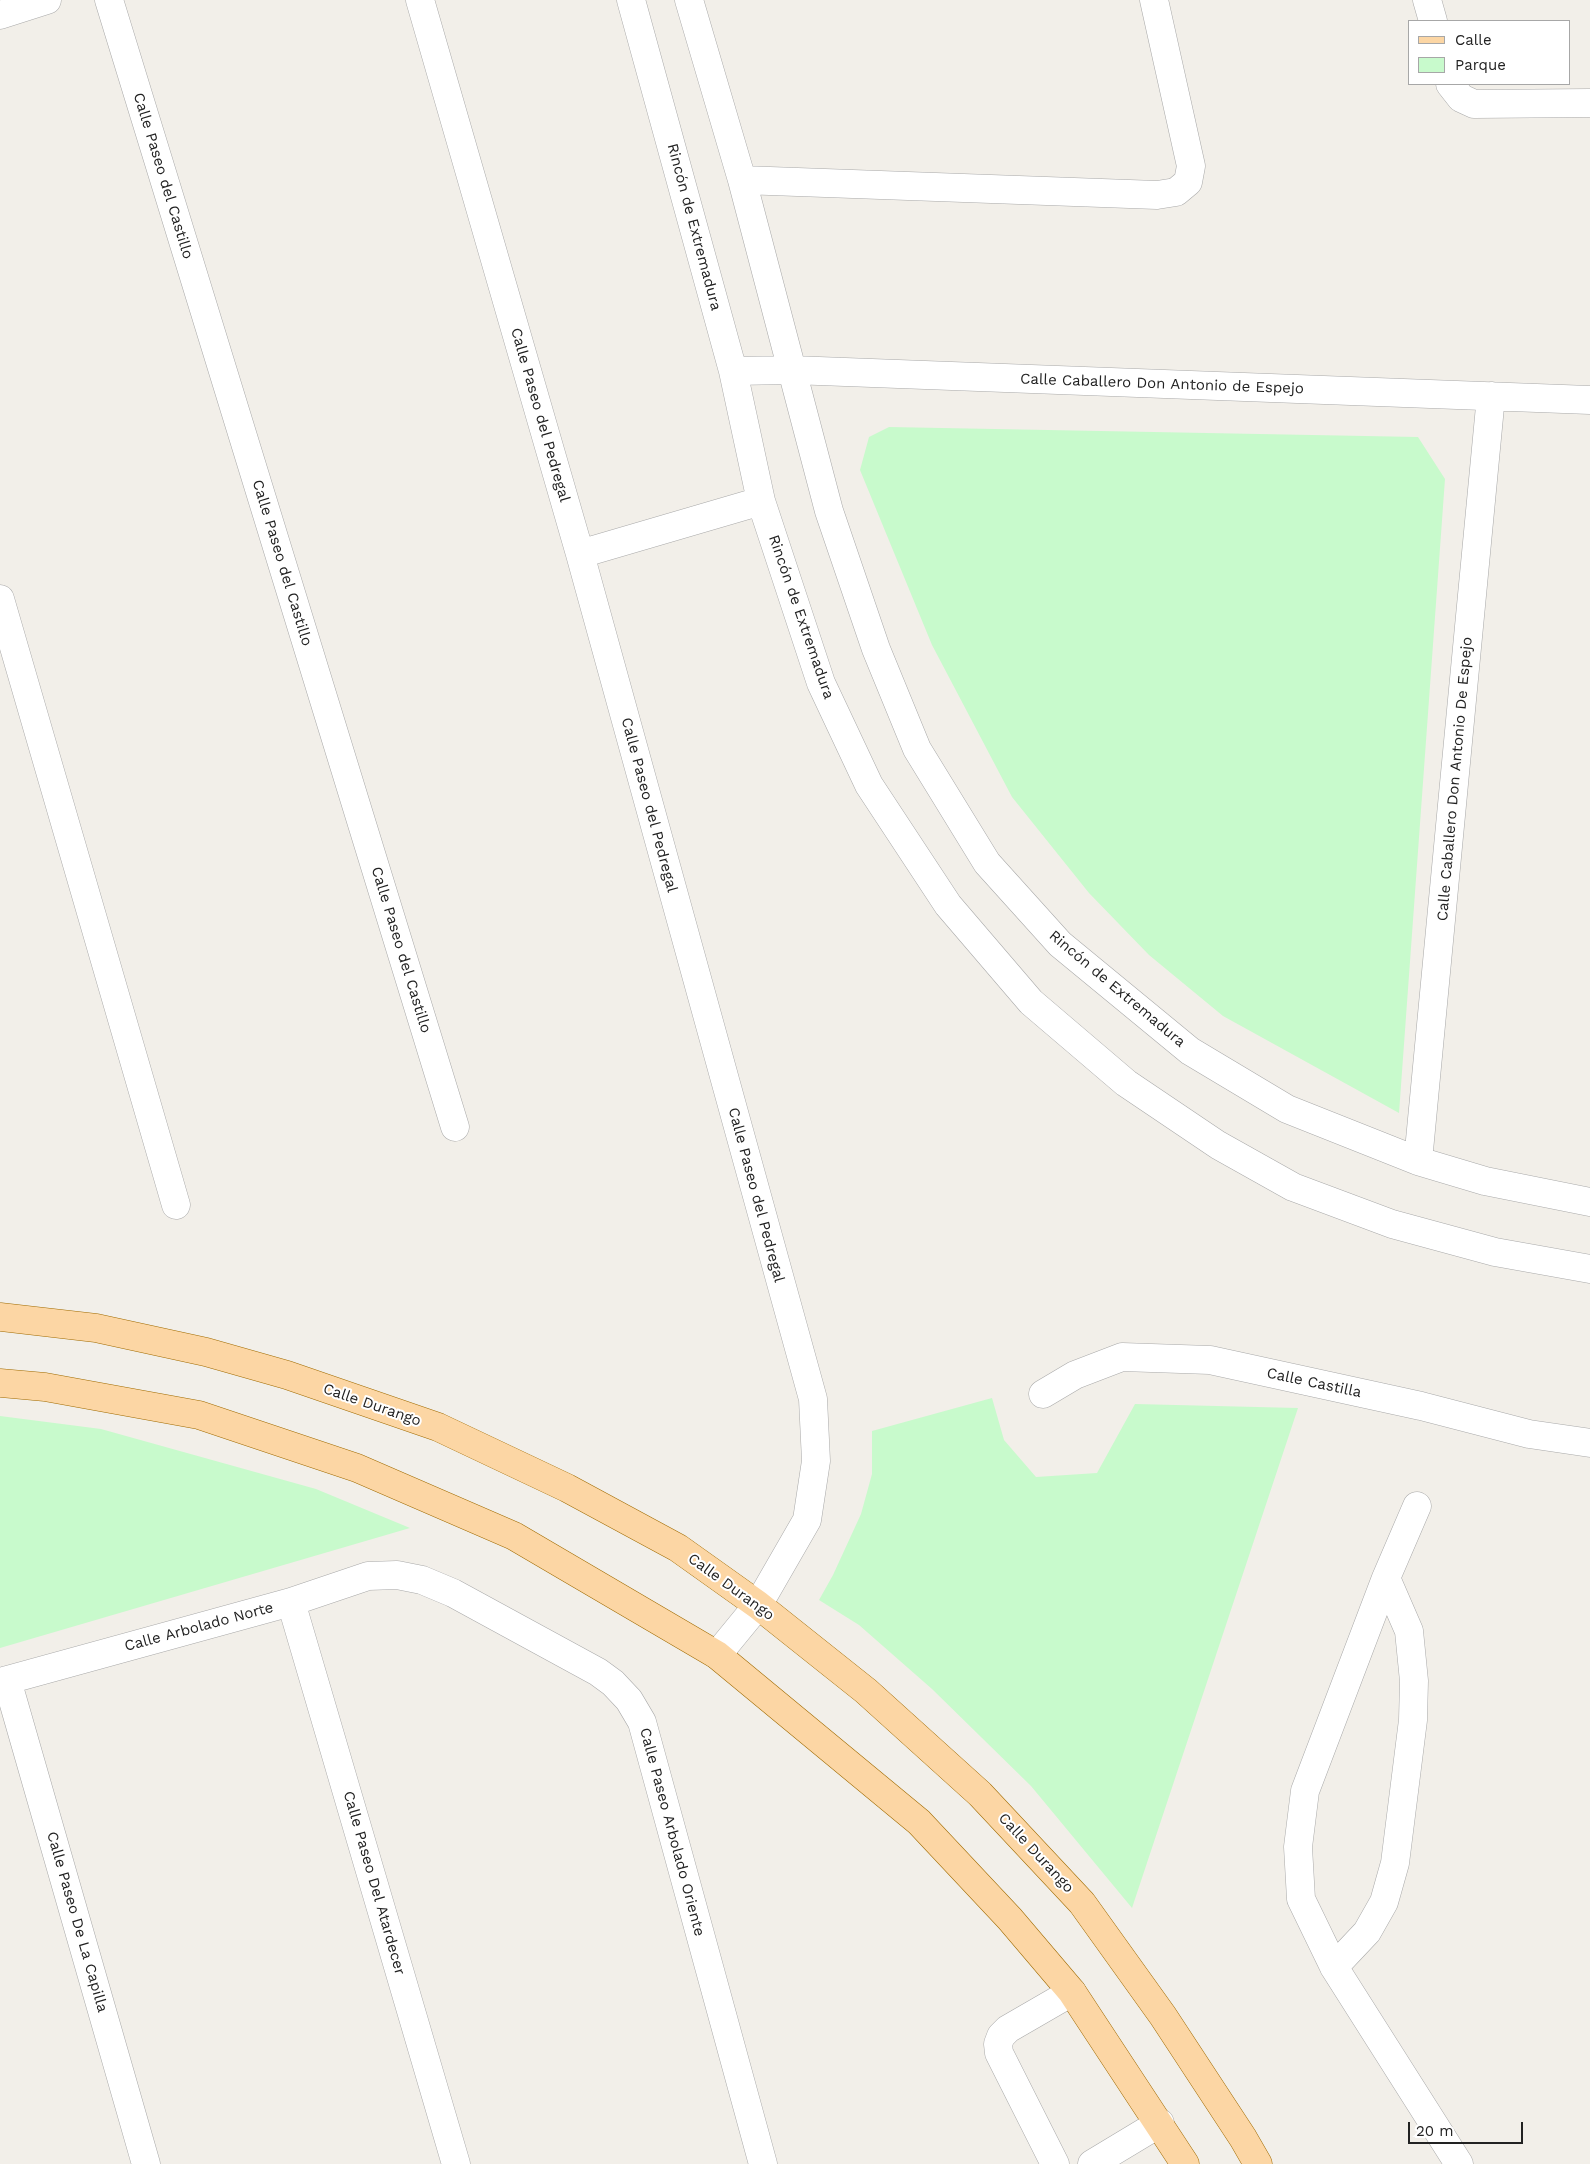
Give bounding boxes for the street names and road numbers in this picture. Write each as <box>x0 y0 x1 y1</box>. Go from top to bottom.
street label: Calle Paseo del Castillo <box>129 91 197 261</box>
street label: Rincón de Extremadura <box>663 141 725 313</box>
street label: Calle Paseo del Pedregal <box>506 326 574 504</box>
street label: Calle Caballero Don Antonio de Espejo <box>1020 370 1304 398</box>
street label: Calle Paseo del Castillo <box>248 478 316 648</box>
street label: Rincón de Extremadura <box>764 533 838 701</box>
street label: Calle Caballero Don Antonio De Espejo <box>1434 636 1476 922</box>
street label: Calle Paseo del Pedregal <box>617 716 681 894</box>
street label: Calle Paseo del Castillo <box>367 865 435 1035</box>
street label: Rincón de Extremadura <box>1045 927 1189 1051</box>
street label: Calle Paseo del Pedregal <box>724 1106 788 1284</box>
street label: Calle Castilla <box>1265 1364 1363 1402</box>
street label: Calle Durango <box>321 1380 423 1430</box>
street label: Calle Durango <box>684 1550 778 1624</box>
street label: Calle Arbolado Norte <box>123 1598 275 1656</box>
street label: Calle Paseo Arbolado Oriente <box>635 1726 709 1938</box>
street label: Calle Paseo Del Atardecer <box>339 1789 409 1977</box>
street label: Calle Durango <box>994 1809 1078 1897</box>
street label: Calle Paseo De La Capilla <box>43 1830 111 2014</box>

